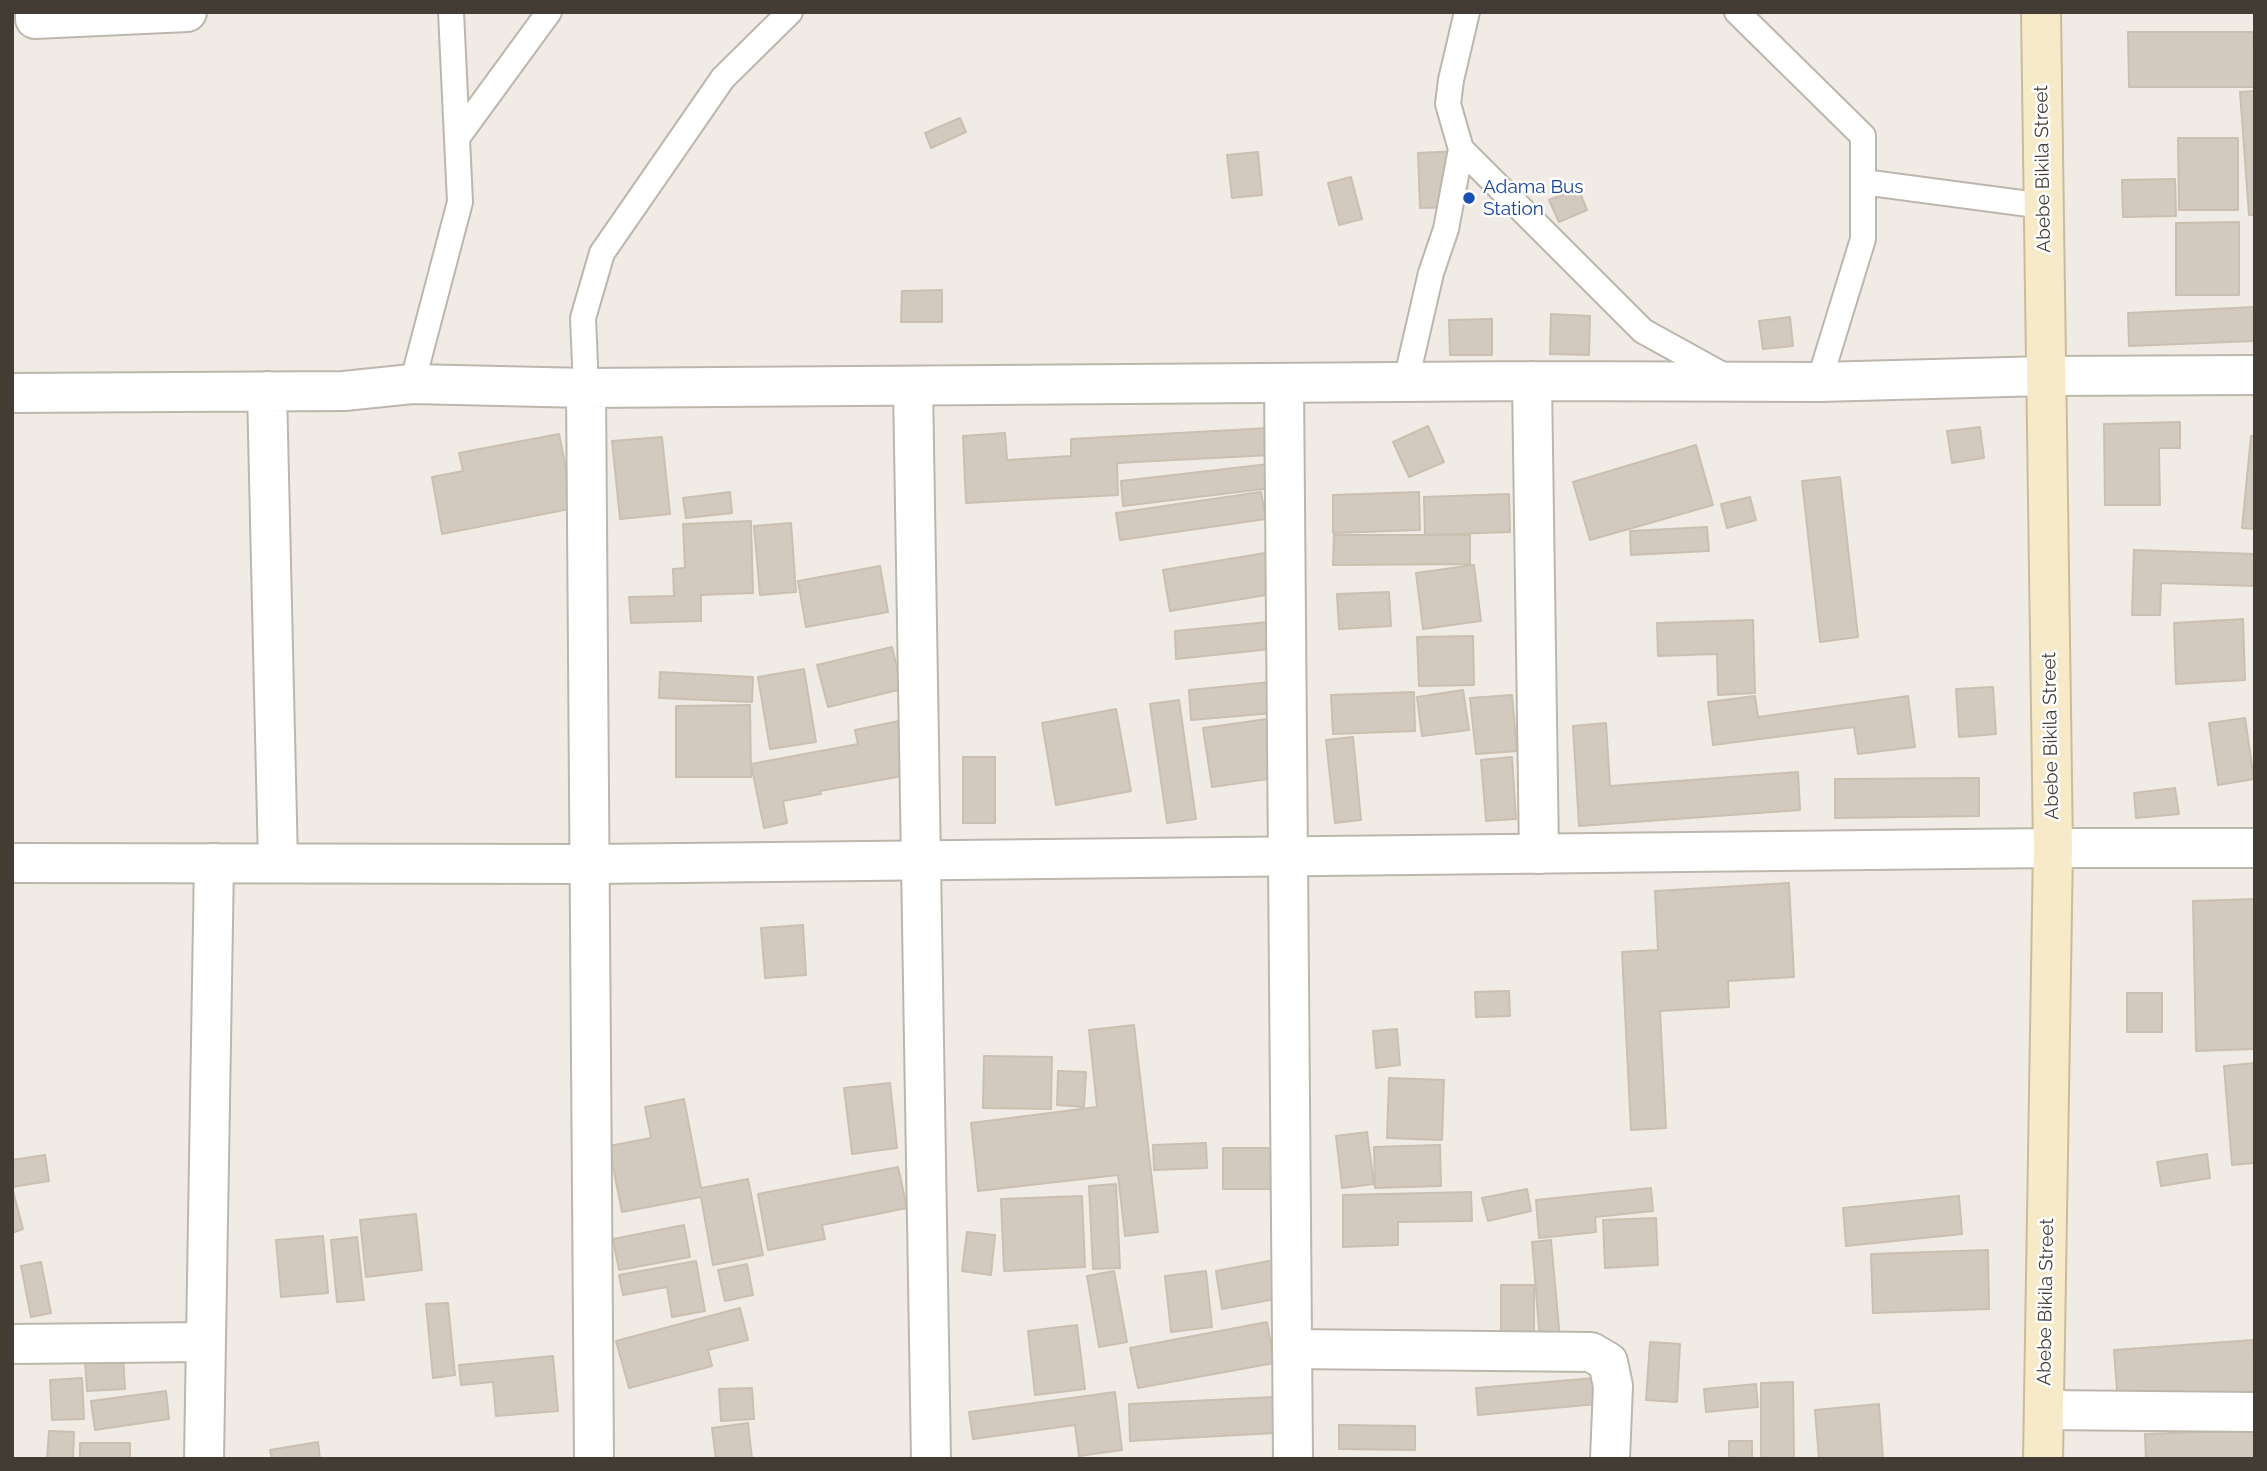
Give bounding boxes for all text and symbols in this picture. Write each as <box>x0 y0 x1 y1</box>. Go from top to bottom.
street label: Abebe Bikila Street <box>2030 85 2056 253</box>
place label: Adama Bus Station <box>1483 176 1584 220</box>
marker: Adama Bus Station <box>1461 190 1477 206</box>
street label: Abebe Bikila Street <box>2038 652 2064 820</box>
street label: Abebe Bikila Street <box>2033 1218 2059 1386</box>

